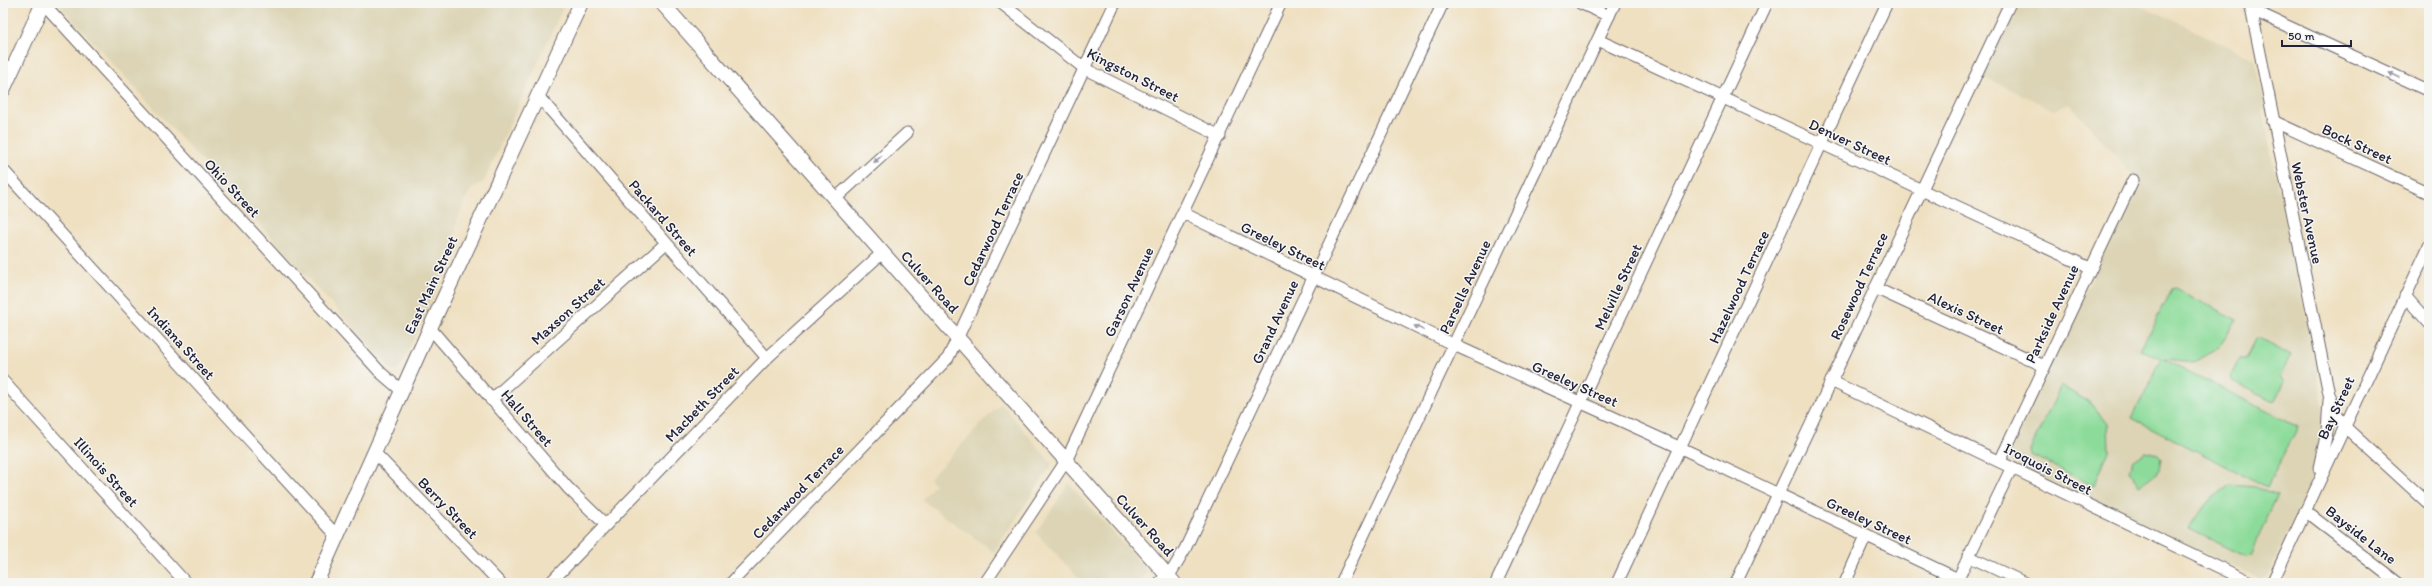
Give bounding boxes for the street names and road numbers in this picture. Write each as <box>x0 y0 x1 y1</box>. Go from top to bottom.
street label: Kingston Street <box>1084 44 1182 106</box>
street label: Denver Street <box>1806 115 1894 169</box>
street label: Bock Street <box>2319 120 2395 168</box>
street label: Ohio Street <box>200 155 264 221</box>
street label: Webster Avenue <box>2287 160 2327 266</box>
street label: Cedarwood Terrace <box>959 169 1027 289</box>
street label: Packard Street <box>625 176 701 260</box>
street label: Greeley Street <box>1238 218 1329 274</box>
street label: Hazelwood Terrace <box>1705 228 1773 346</box>
street label: Rosewood Terrace <box>1826 229 1892 343</box>
street label: East Main Street <box>400 233 462 337</box>
street label: Parsells Avenue <box>1435 237 1495 337</box>
street label: Melville Street <box>1590 241 1646 333</box>
street label: Garson Avenue <box>1100 244 1158 340</box>
street label: Culver Road <box>897 247 963 318</box>
street label: Parkside Avenue <box>2021 262 2083 366</box>
street label: Maxson Street <box>527 273 609 349</box>
street label: Grand Avenue <box>1248 277 1302 367</box>
street label: Alexis Street <box>1925 288 2007 339</box>
street label: Indiana Street <box>143 303 219 384</box>
street label: Greeley Street <box>1529 357 1621 411</box>
street label: Macbeth Street <box>661 362 743 446</box>
street label: Bay Street <box>2314 373 2359 443</box>
street label: Hall Street <box>497 386 557 451</box>
street label: Illinois Street <box>70 433 142 511</box>
street label: Iroquois Street <box>2001 439 2095 499</box>
street label: Cedarwood Terrace <box>748 441 848 543</box>
street label: Berry Street <box>414 473 482 543</box>
street label: Culver Road <box>1112 490 1178 561</box>
street label: Greeley Street <box>1823 493 1915 549</box>
street label: Bayside Lane <box>2322 502 2400 568</box>

